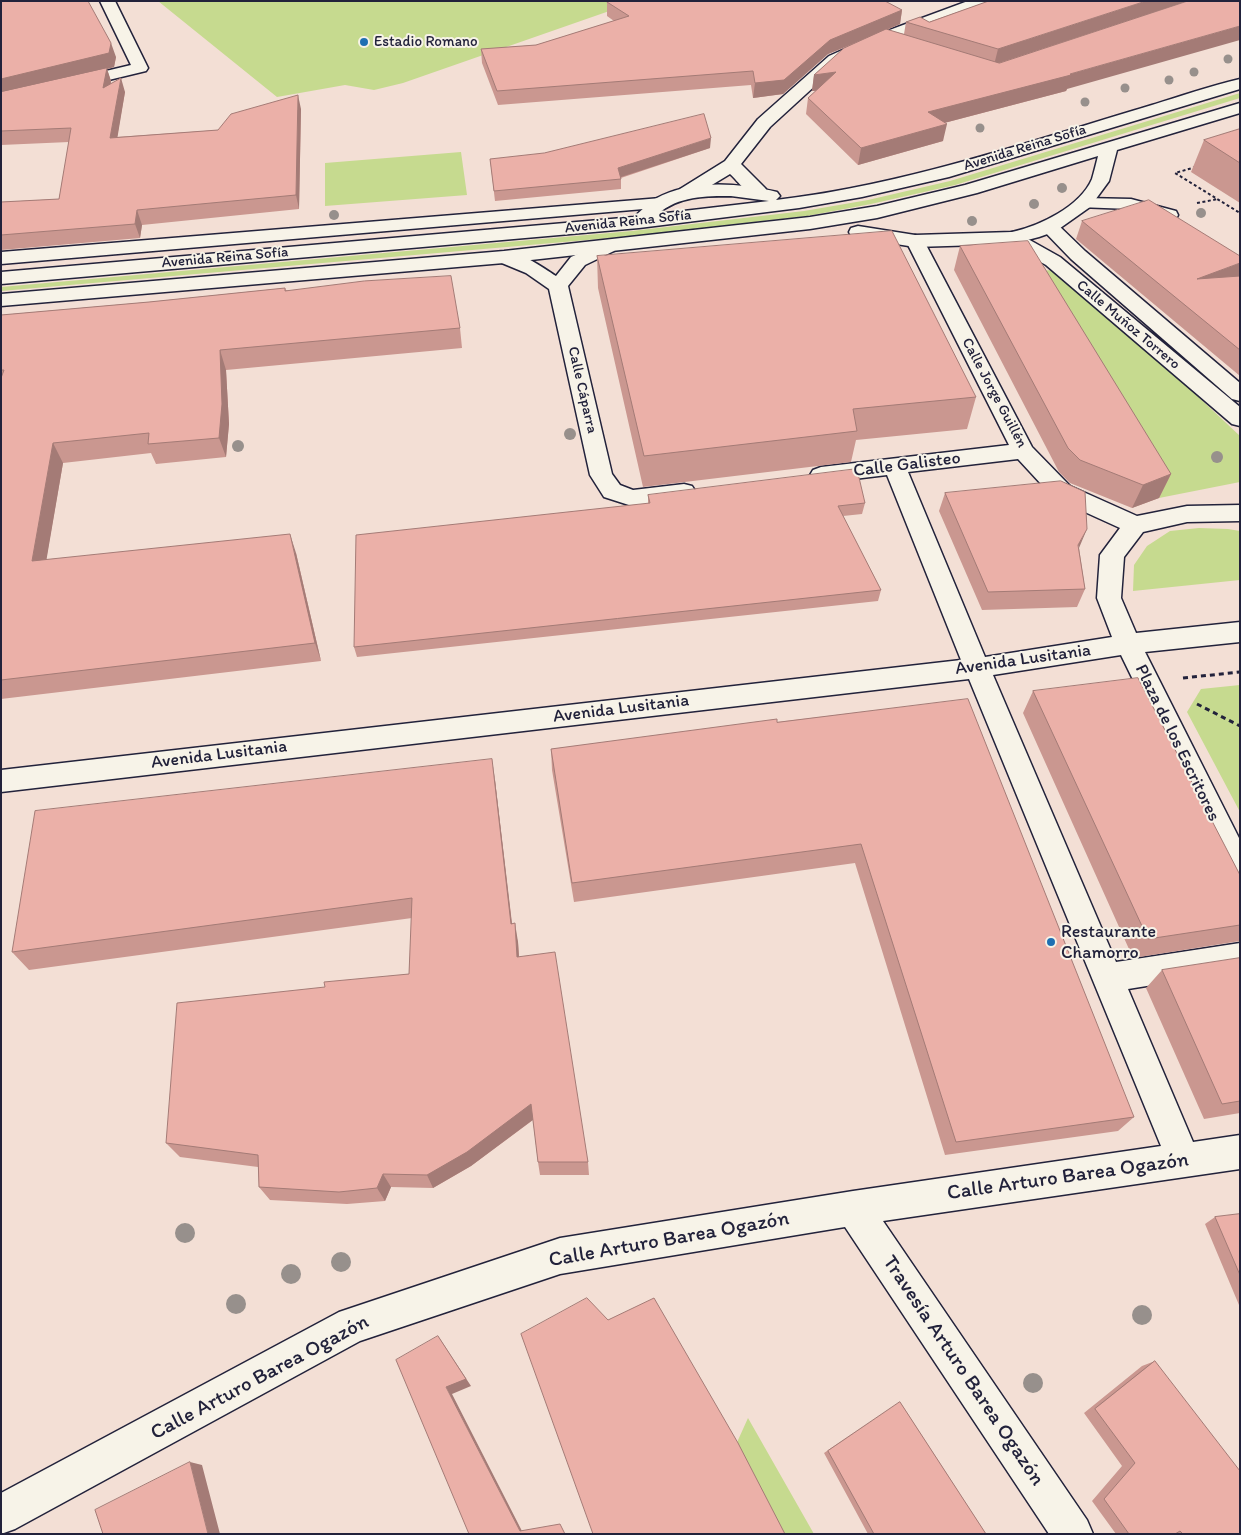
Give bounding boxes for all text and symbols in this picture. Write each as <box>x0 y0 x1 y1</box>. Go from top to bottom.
place label: Estadio Romano <box>374 33 478 51</box>
marker: Estadio Romano <box>358 36 370 48</box>
street label: Avenida Reina Sofía <box>962 121 1088 175</box>
street label: Avenida Reina Sofía <box>564 206 692 238</box>
street label: Avenida Reina Sofía <box>161 243 289 273</box>
street label: Calle Muñoz Torrero <box>1072 276 1184 374</box>
street label: Calle Jorge Guillén <box>957 335 1031 451</box>
street label: Calle Cáparra <box>563 345 601 435</box>
street label: Calle Galisteo <box>852 448 962 482</box>
street label: Avenida Lusitania <box>954 640 1092 680</box>
street label: Plaza de los Escritores <box>1130 661 1224 825</box>
street label: Avenida Lusitania <box>552 690 690 728</box>
street label: Avenida Lusitania <box>150 736 288 774</box>
place label: Restaurante Chamorro <box>1061 921 1156 964</box>
marker: Restaurante Chamorro <box>1045 936 1057 948</box>
street label: Calle Arturo Barea Ogazón <box>946 1148 1190 1206</box>
street label: Calle Arturo Barea Ogazón <box>547 1206 791 1274</box>
street label: Travesía Arturo Barea Ogazón <box>876 1251 1050 1491</box>
street label: Calle Arturo Barea Ogazón <box>147 1310 373 1446</box>

